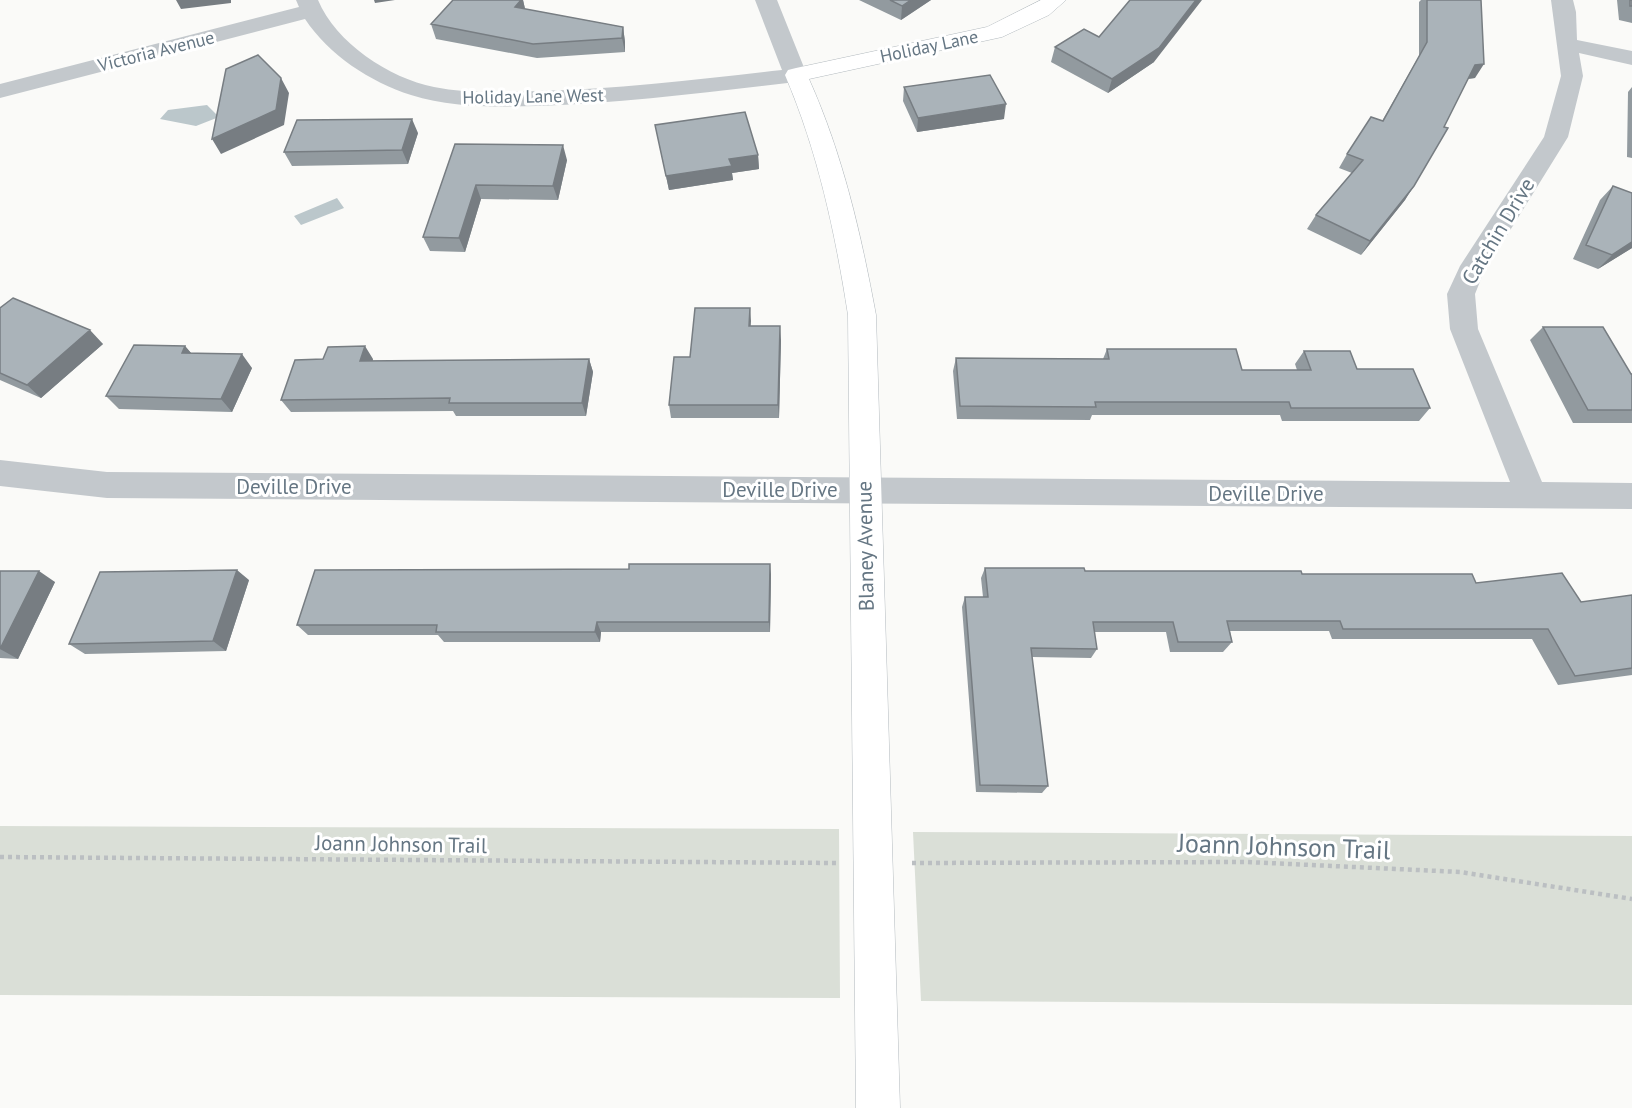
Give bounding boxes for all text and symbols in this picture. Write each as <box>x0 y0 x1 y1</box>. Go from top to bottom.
street label: Holiday Lane <box>878 24 980 68</box>
street label: Victoria Avenue <box>94 25 217 77</box>
street label: Holiday Lane West <box>462 83 604 109</box>
street label: Catchin Drive <box>1456 173 1540 289</box>
street label: Deville Drive <box>236 473 352 500</box>
street label: Deville Drive <box>722 476 838 503</box>
street label: Deville Drive <box>1208 480 1324 507</box>
street label: Blaney Avenue <box>850 481 880 611</box>
street label: Joann Johnson Trail <box>1176 826 1391 866</box>
street label: Joann Johnson Trail <box>314 829 487 859</box>

